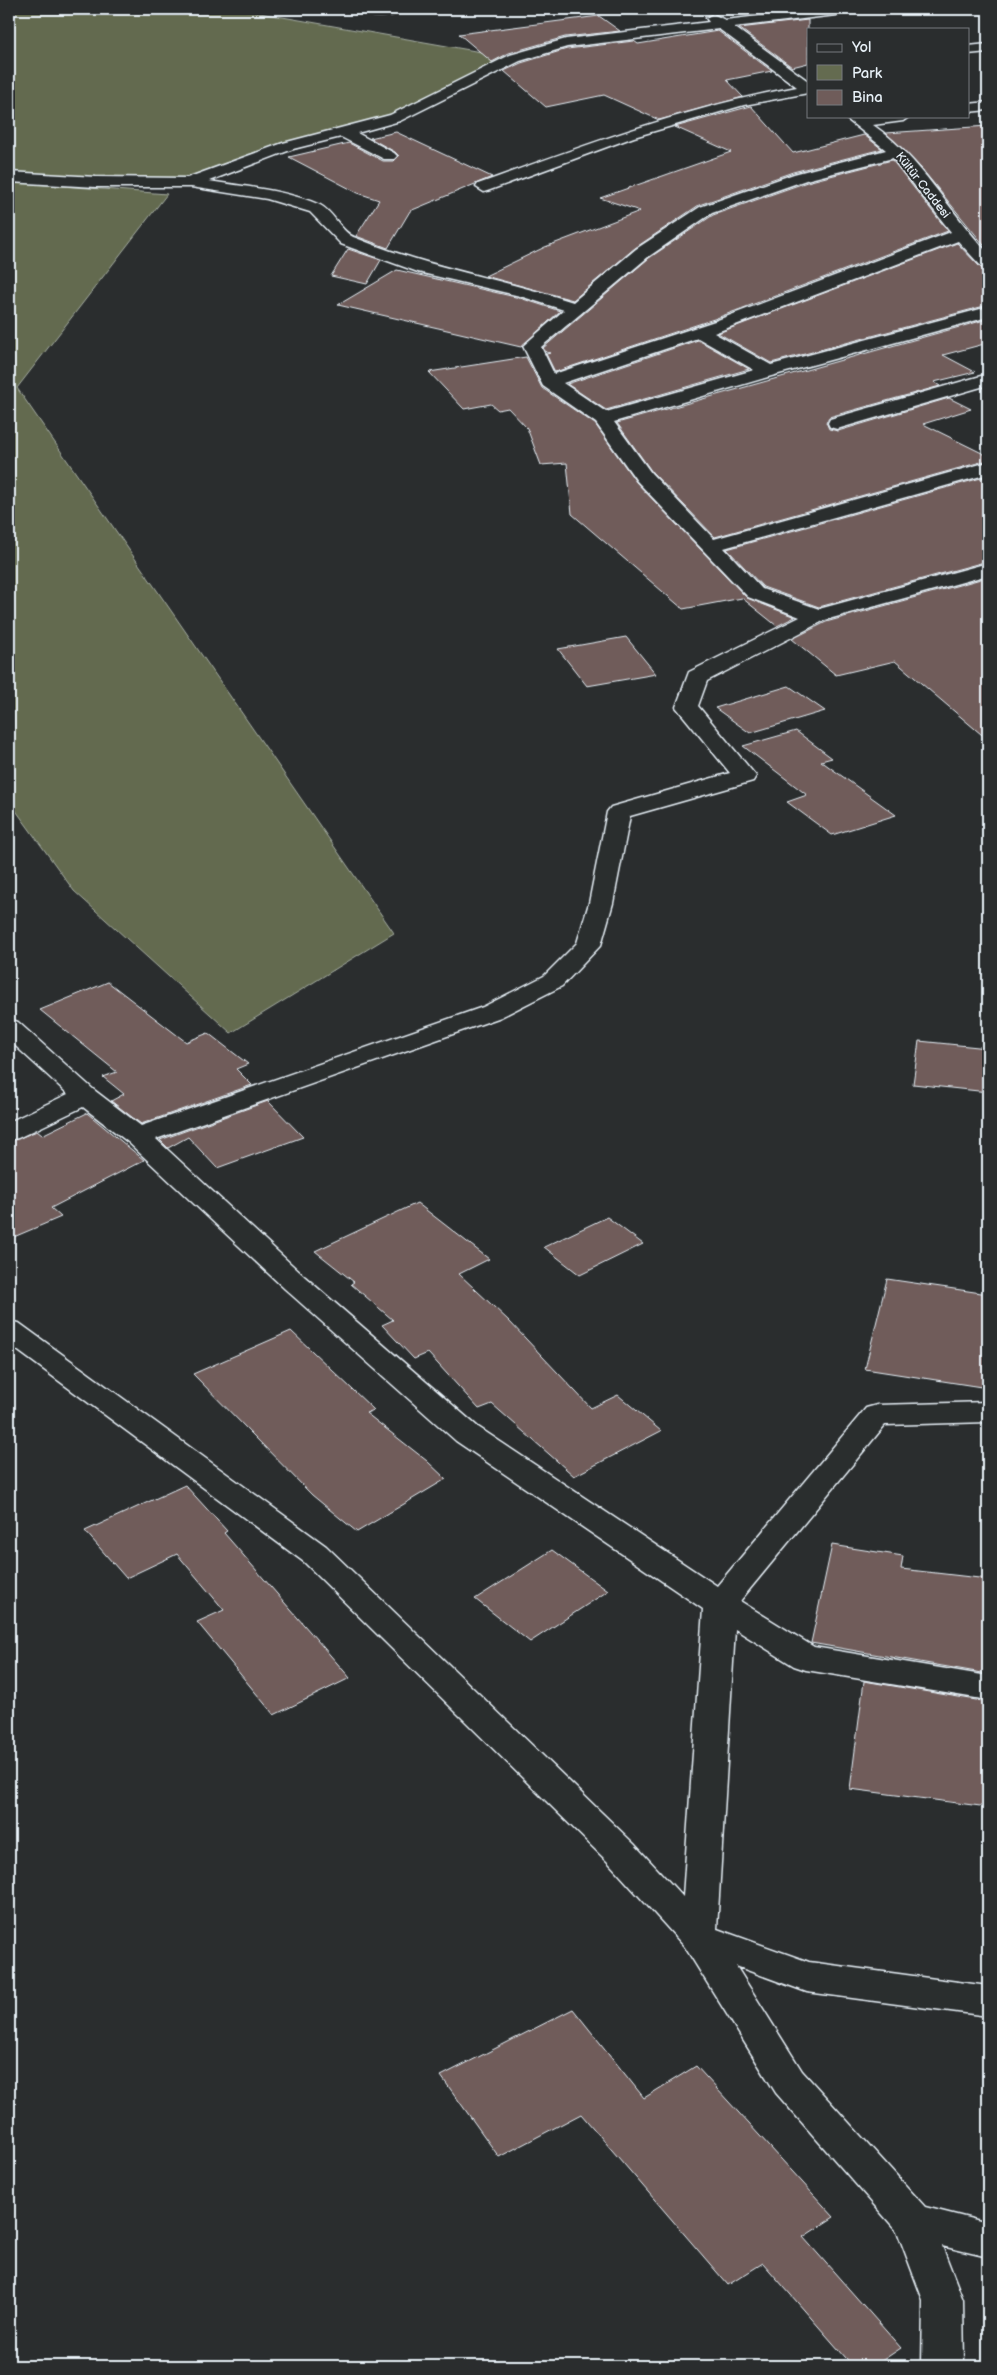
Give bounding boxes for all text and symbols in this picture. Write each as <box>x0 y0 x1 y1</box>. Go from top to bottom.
legend <box>807 28 970 118</box>
text: Yol <box>851 38 871 57</box>
text: Park <box>852 64 883 83</box>
text: Bina <box>852 88 883 107</box>
street label: Kültür Caddesi <box>892 149 953 222</box>

